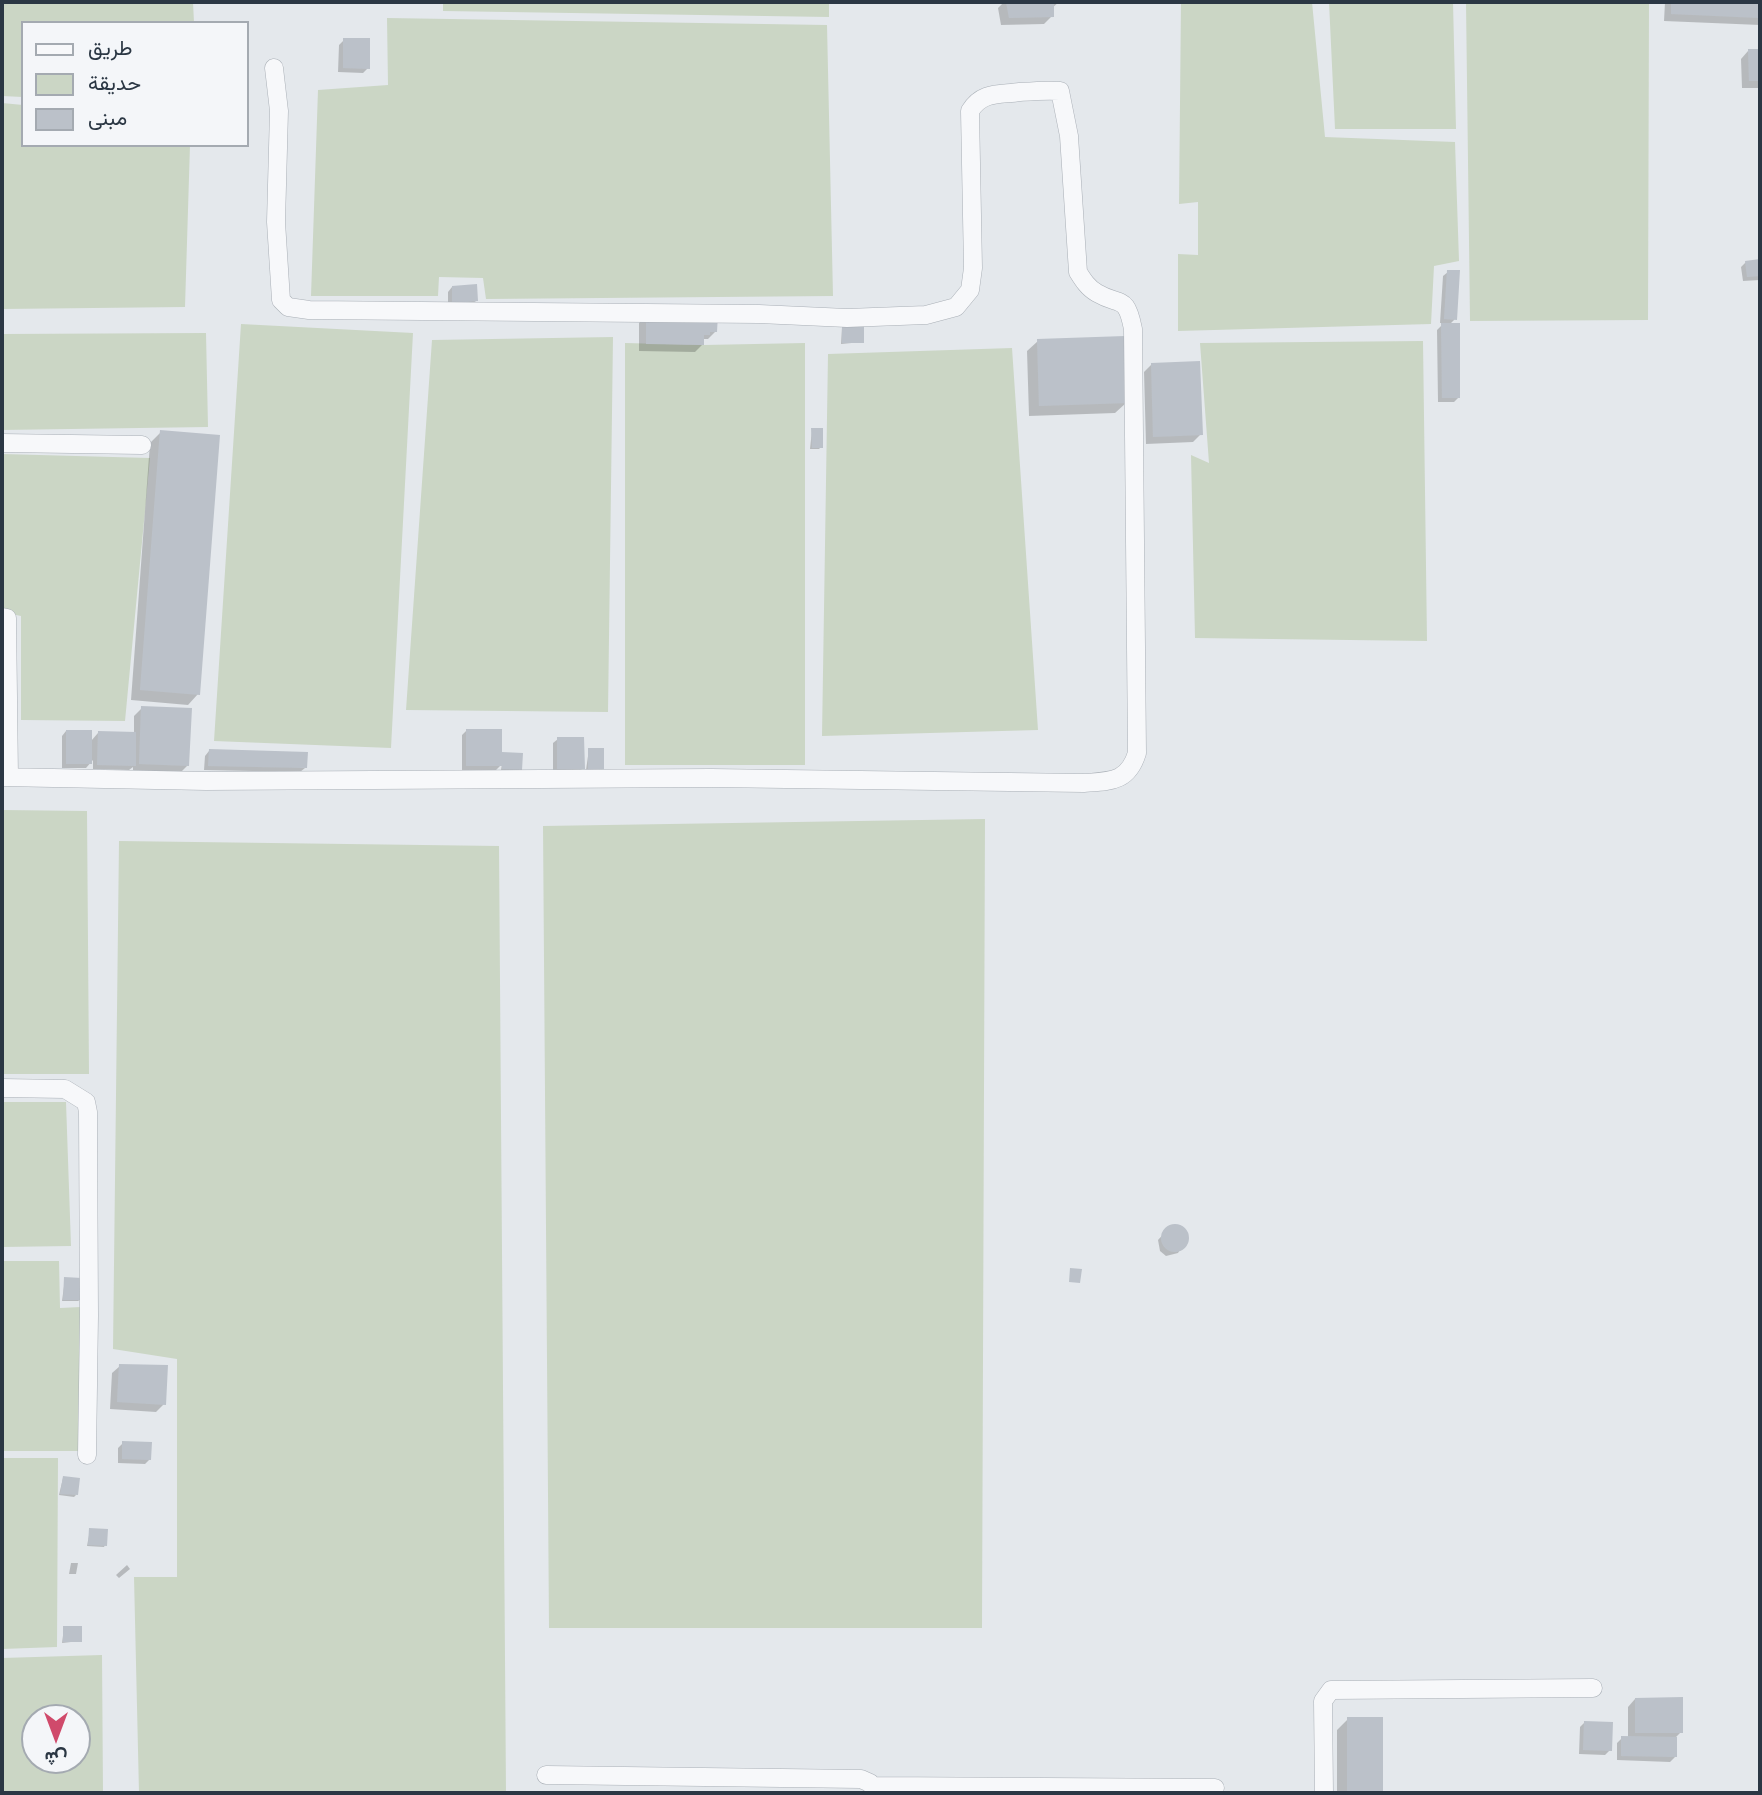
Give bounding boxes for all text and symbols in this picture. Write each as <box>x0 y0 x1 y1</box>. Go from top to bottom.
legend <box>21 21 248 147</box>
text: طريق <box>88 35 133 60</box>
text: حديقة <box>88 70 141 95</box>
text: مبنى <box>88 105 127 130</box>
north arrow <box>21 1704 91 1774</box>
text: ش <box>45 1747 67 1770</box>

